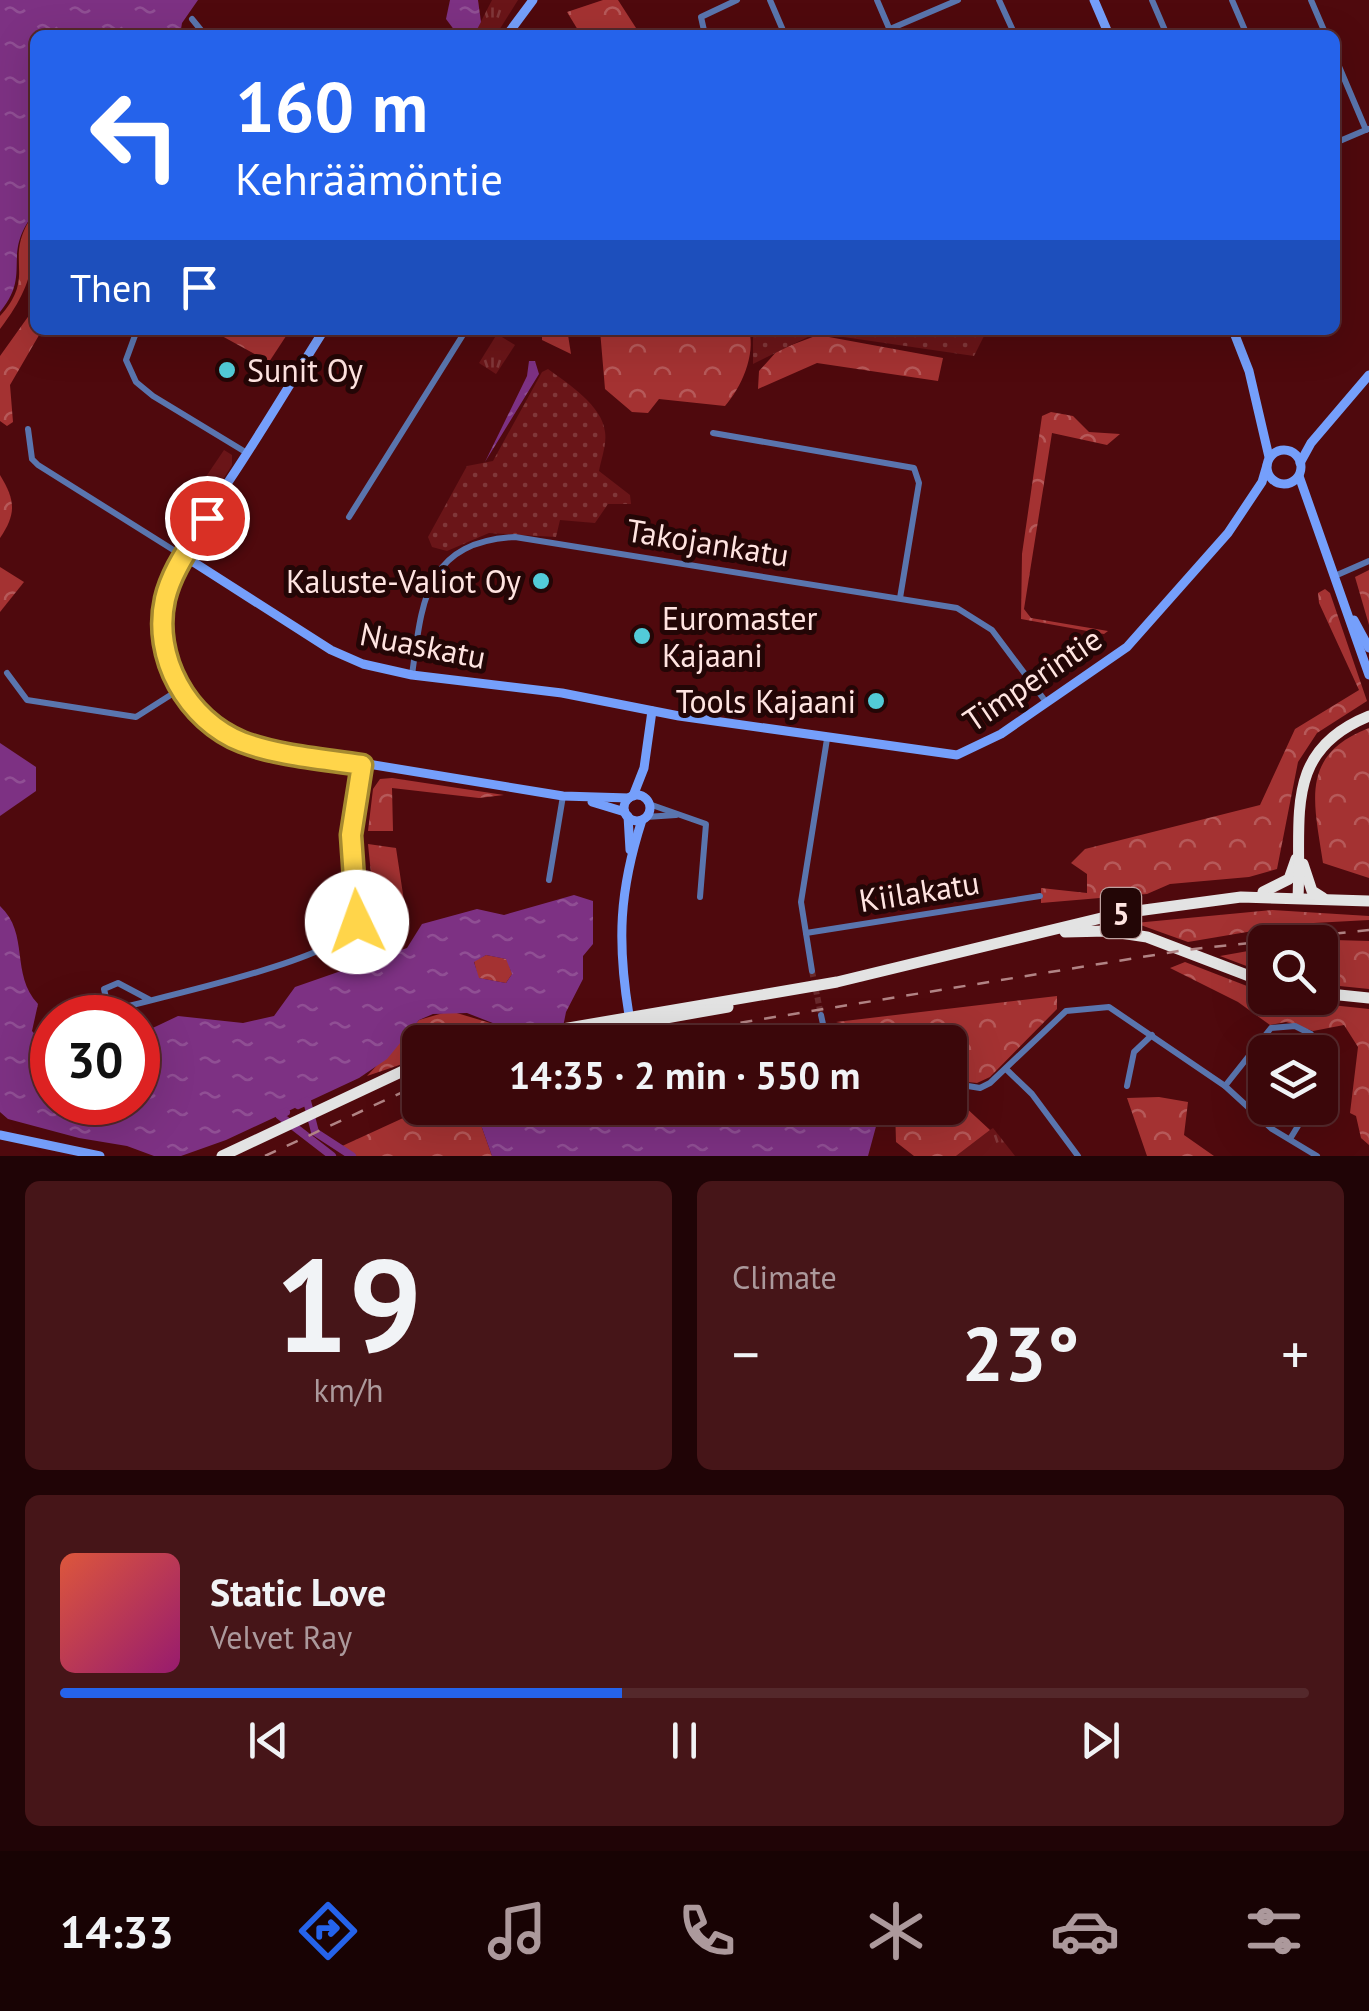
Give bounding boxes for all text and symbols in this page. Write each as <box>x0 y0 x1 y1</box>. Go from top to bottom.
text: 160 m <box>235 61 428 151</box>
icon: left <box>70 70 200 200</box>
text: Kehräämöntie <box>235 149 503 207</box>
icon: arrive <box>172 260 227 315</box>
text: Then <box>70 263 152 312</box>
place label: Sunit Oy <box>247 349 363 391</box>
marker: Sunit Oy <box>216 359 238 381</box>
pin <box>165 476 250 561</box>
icon: arrive <box>180 491 235 546</box>
street label: Takojankatu <box>624 508 792 576</box>
place label: Kaluste-Valiot Oy <box>286 560 521 602</box>
marker: Kaluste-Valiot Oy <box>530 570 552 592</box>
place label: Euromaster Kajaani <box>662 597 818 676</box>
street label: Nuaskatu <box>356 612 490 678</box>
street label: Timperintie <box>955 617 1109 741</box>
marker: Euromaster Kajaani <box>631 625 653 647</box>
place label: Tools Kajaani <box>676 680 856 722</box>
marker: Tools Kajaani <box>865 690 887 712</box>
street label: Kiilakatu <box>856 861 982 921</box>
position arrow <box>305 870 409 974</box>
road number: 5 <box>1101 888 1141 938</box>
map controls <box>1248 925 1338 1125</box>
button: search <box>1248 925 1338 1015</box>
speed limit sign: 30 <box>30 995 160 1125</box>
button: layers <box>1248 1035 1338 1125</box>
text: 14:35 · 2 min · 550 m <box>509 1050 860 1099</box>
text: 19 <box>275 1220 422 1388</box>
text: Climate <box>732 1256 837 1298</box>
text: 23° <box>962 1305 1079 1402</box>
text: − <box>732 1318 760 1389</box>
text: + <box>1281 1318 1309 1389</box>
text: km/h <box>313 1369 384 1411</box>
text: Static Love <box>210 1567 386 1616</box>
text: Velvet Ray <box>210 1616 352 1658</box>
icon: previous <box>241 1713 296 1768</box>
icon: pause <box>657 1713 712 1768</box>
icon: next <box>1073 1713 1128 1768</box>
icon: directions <box>293 1896 363 1966</box>
icon: music <box>482 1896 552 1966</box>
icon: phone <box>672 1896 742 1966</box>
icon: climate <box>861 1896 931 1966</box>
icon: car <box>1050 1896 1120 1966</box>
icon: filters <box>1239 1896 1309 1966</box>
text: 14:33 <box>60 1902 174 1960</box>

